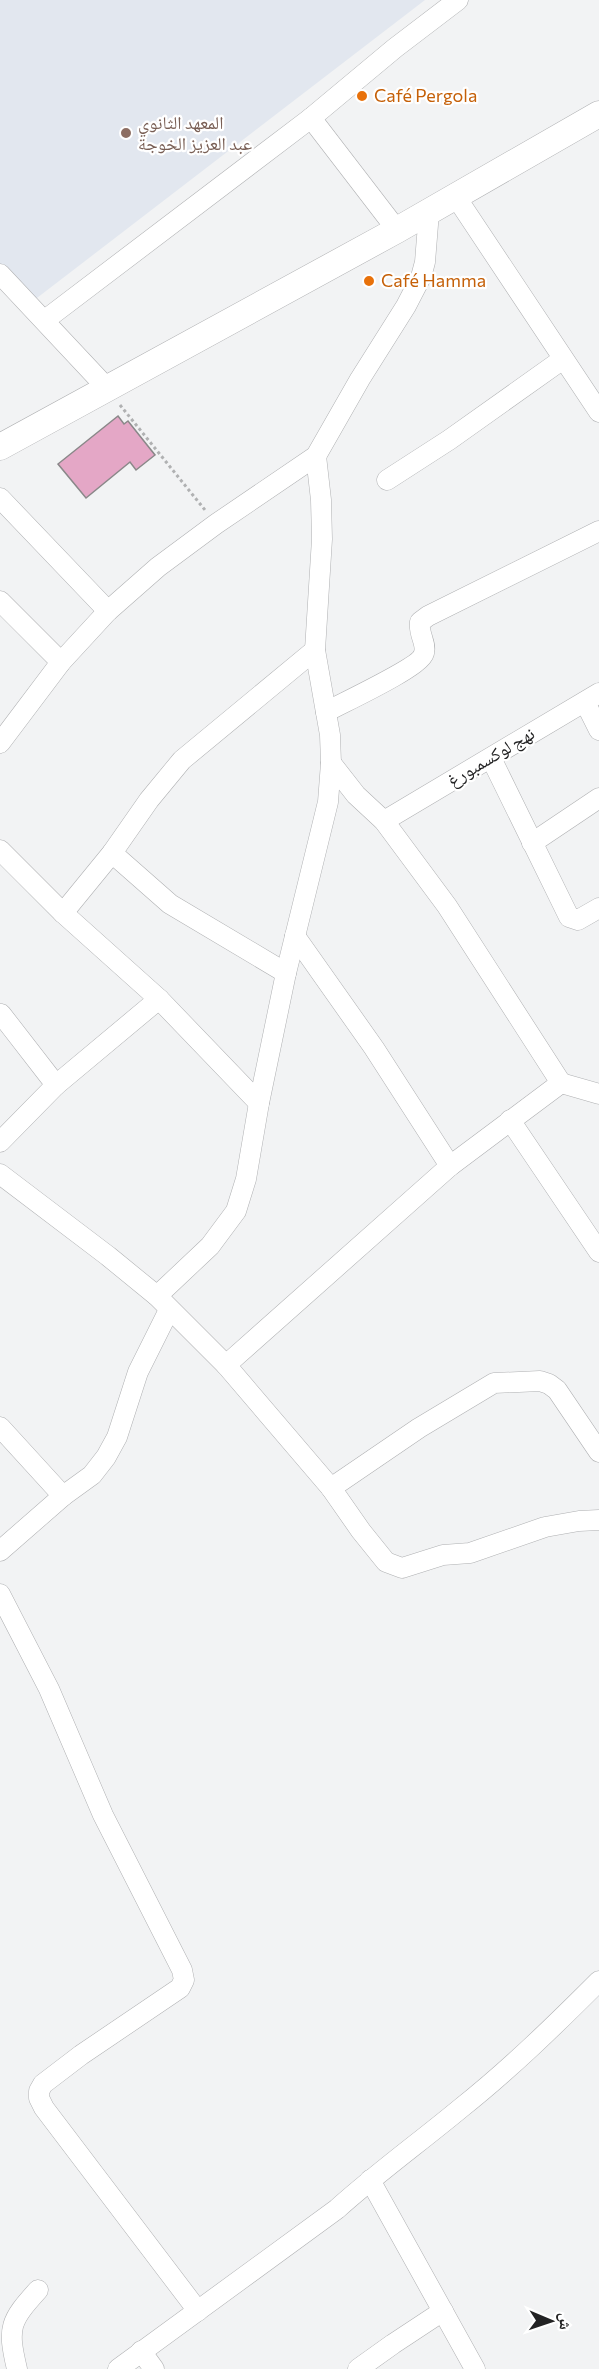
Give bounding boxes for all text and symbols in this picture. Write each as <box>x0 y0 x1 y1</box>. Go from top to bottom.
place label: Café Pergola <box>374 84 477 106</box>
marker: Café Pergola <box>355 89 369 103</box>
place label: المعهد الثانوي عبد العزيز الخوجة <box>138 111 252 155</box>
marker: المعهد الثانوي عبد العزيز الخوجة <box>119 126 133 140</box>
place label: Café Hamma <box>381 269 486 291</box>
marker: Café Hamma <box>362 274 376 288</box>
street label: نهج لوكسمبورغ <box>443 721 539 792</box>
north arrow <box>521 2291 581 2351</box>
text: ش <box>556 2313 576 2330</box>

